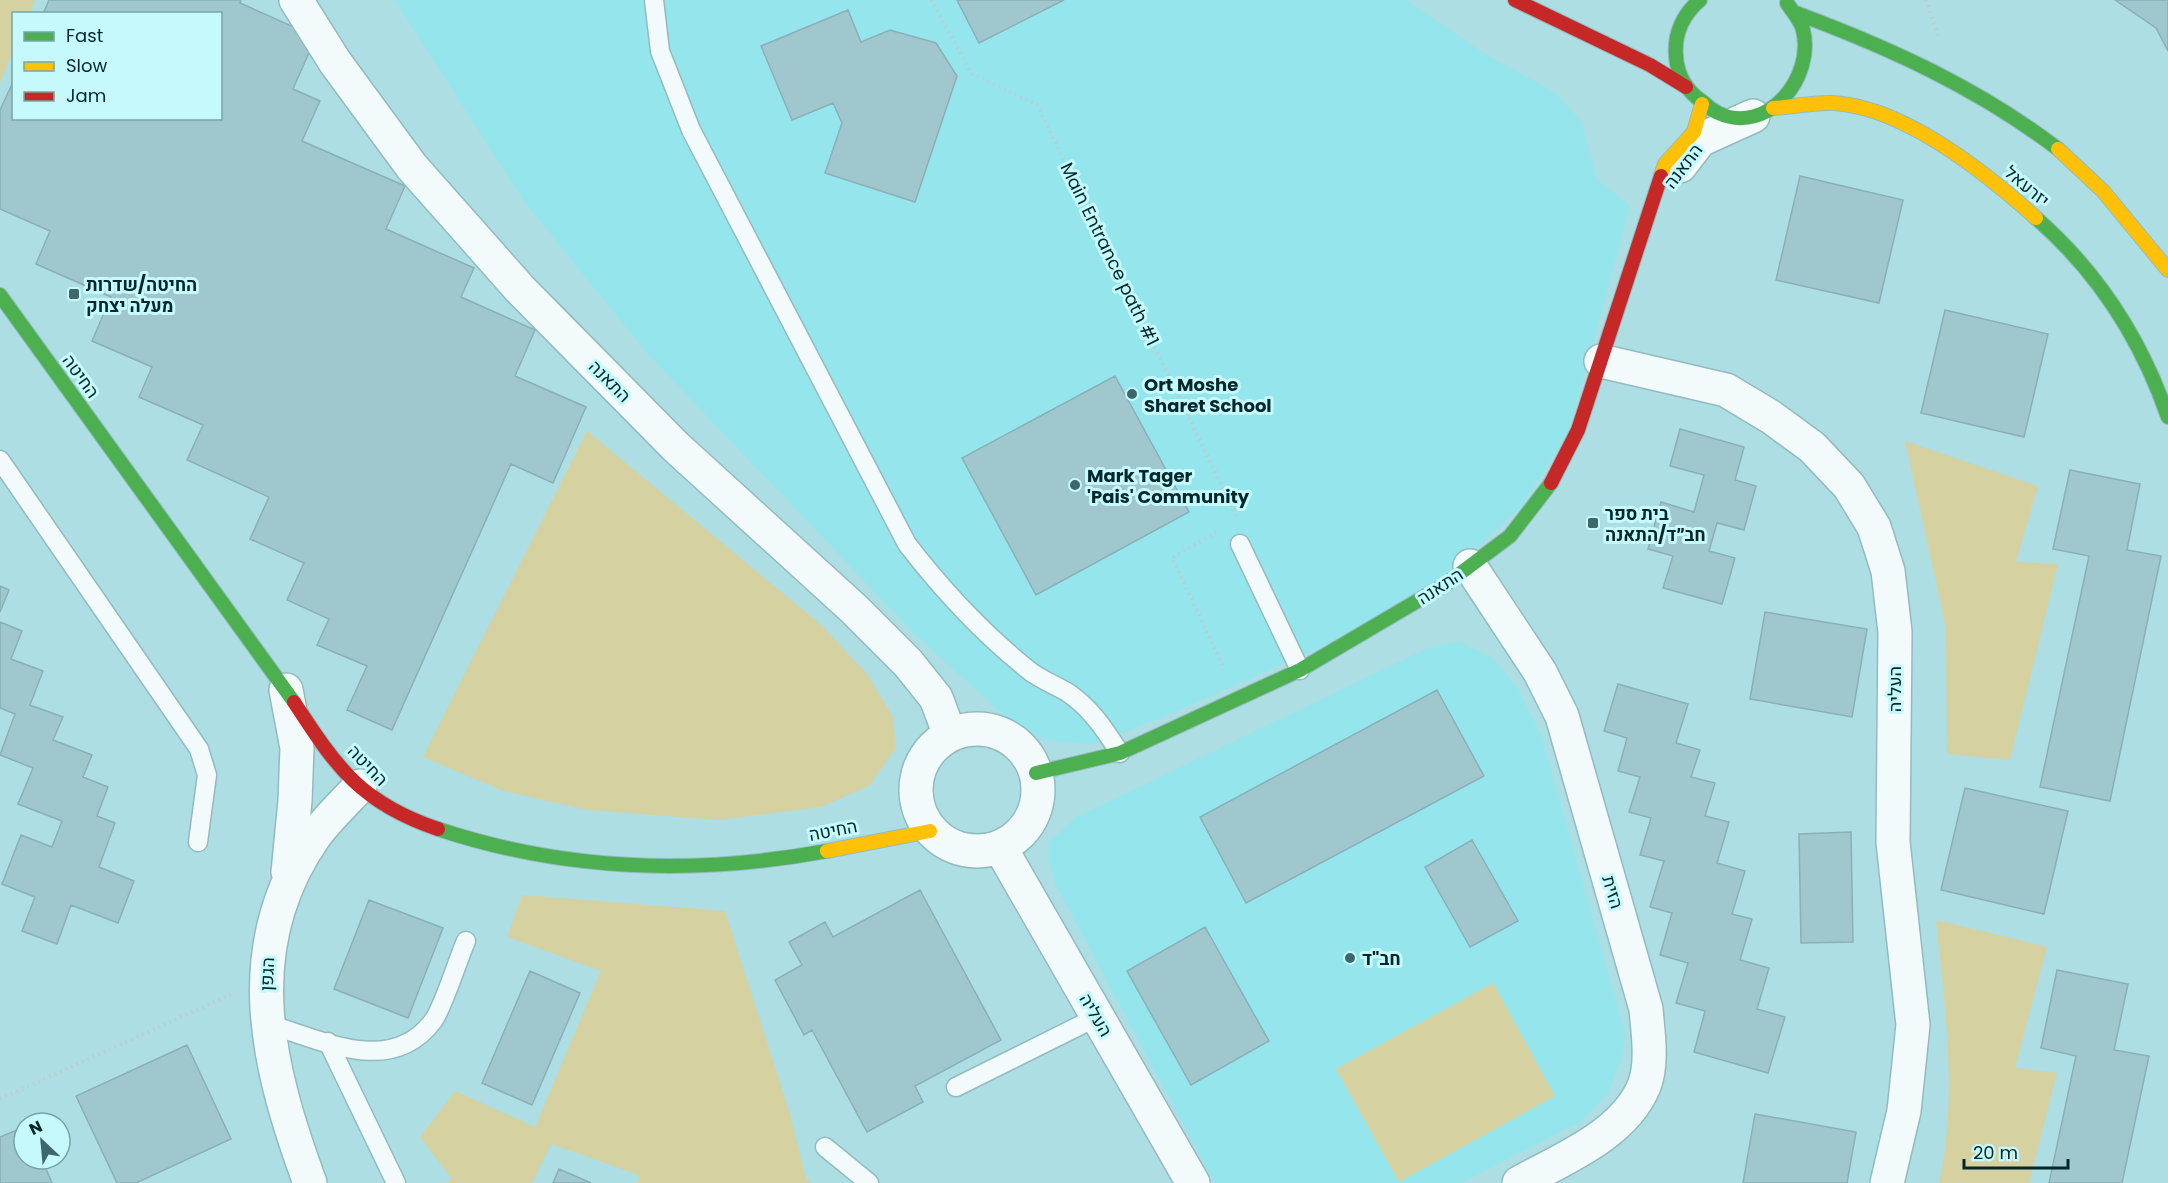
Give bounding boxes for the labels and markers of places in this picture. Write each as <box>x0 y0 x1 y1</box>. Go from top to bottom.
place label: החיטה/שדרות מעלה יצחק <box>86 272 197 318</box>
marker: החיטה/שדרות מעלה יצחק <box>67 287 81 301</box>
place label: Ort Moshe Sharet School <box>1144 372 1272 418</box>
marker: Ort Moshe Sharet School <box>1125 387 1139 401</box>
place label: Mark Tager 'Pais' Community <box>1087 463 1250 509</box>
marker: Mark Tager 'Pais' Community <box>1068 478 1082 492</box>
place label: בית ספר חב״ד/התאנה <box>1605 501 1706 547</box>
marker: בית ספר חב״ד/התאנה <box>1586 516 1600 530</box>
place label: חב"ד <box>1362 946 1401 971</box>
marker: חב"ד <box>1343 951 1357 965</box>

